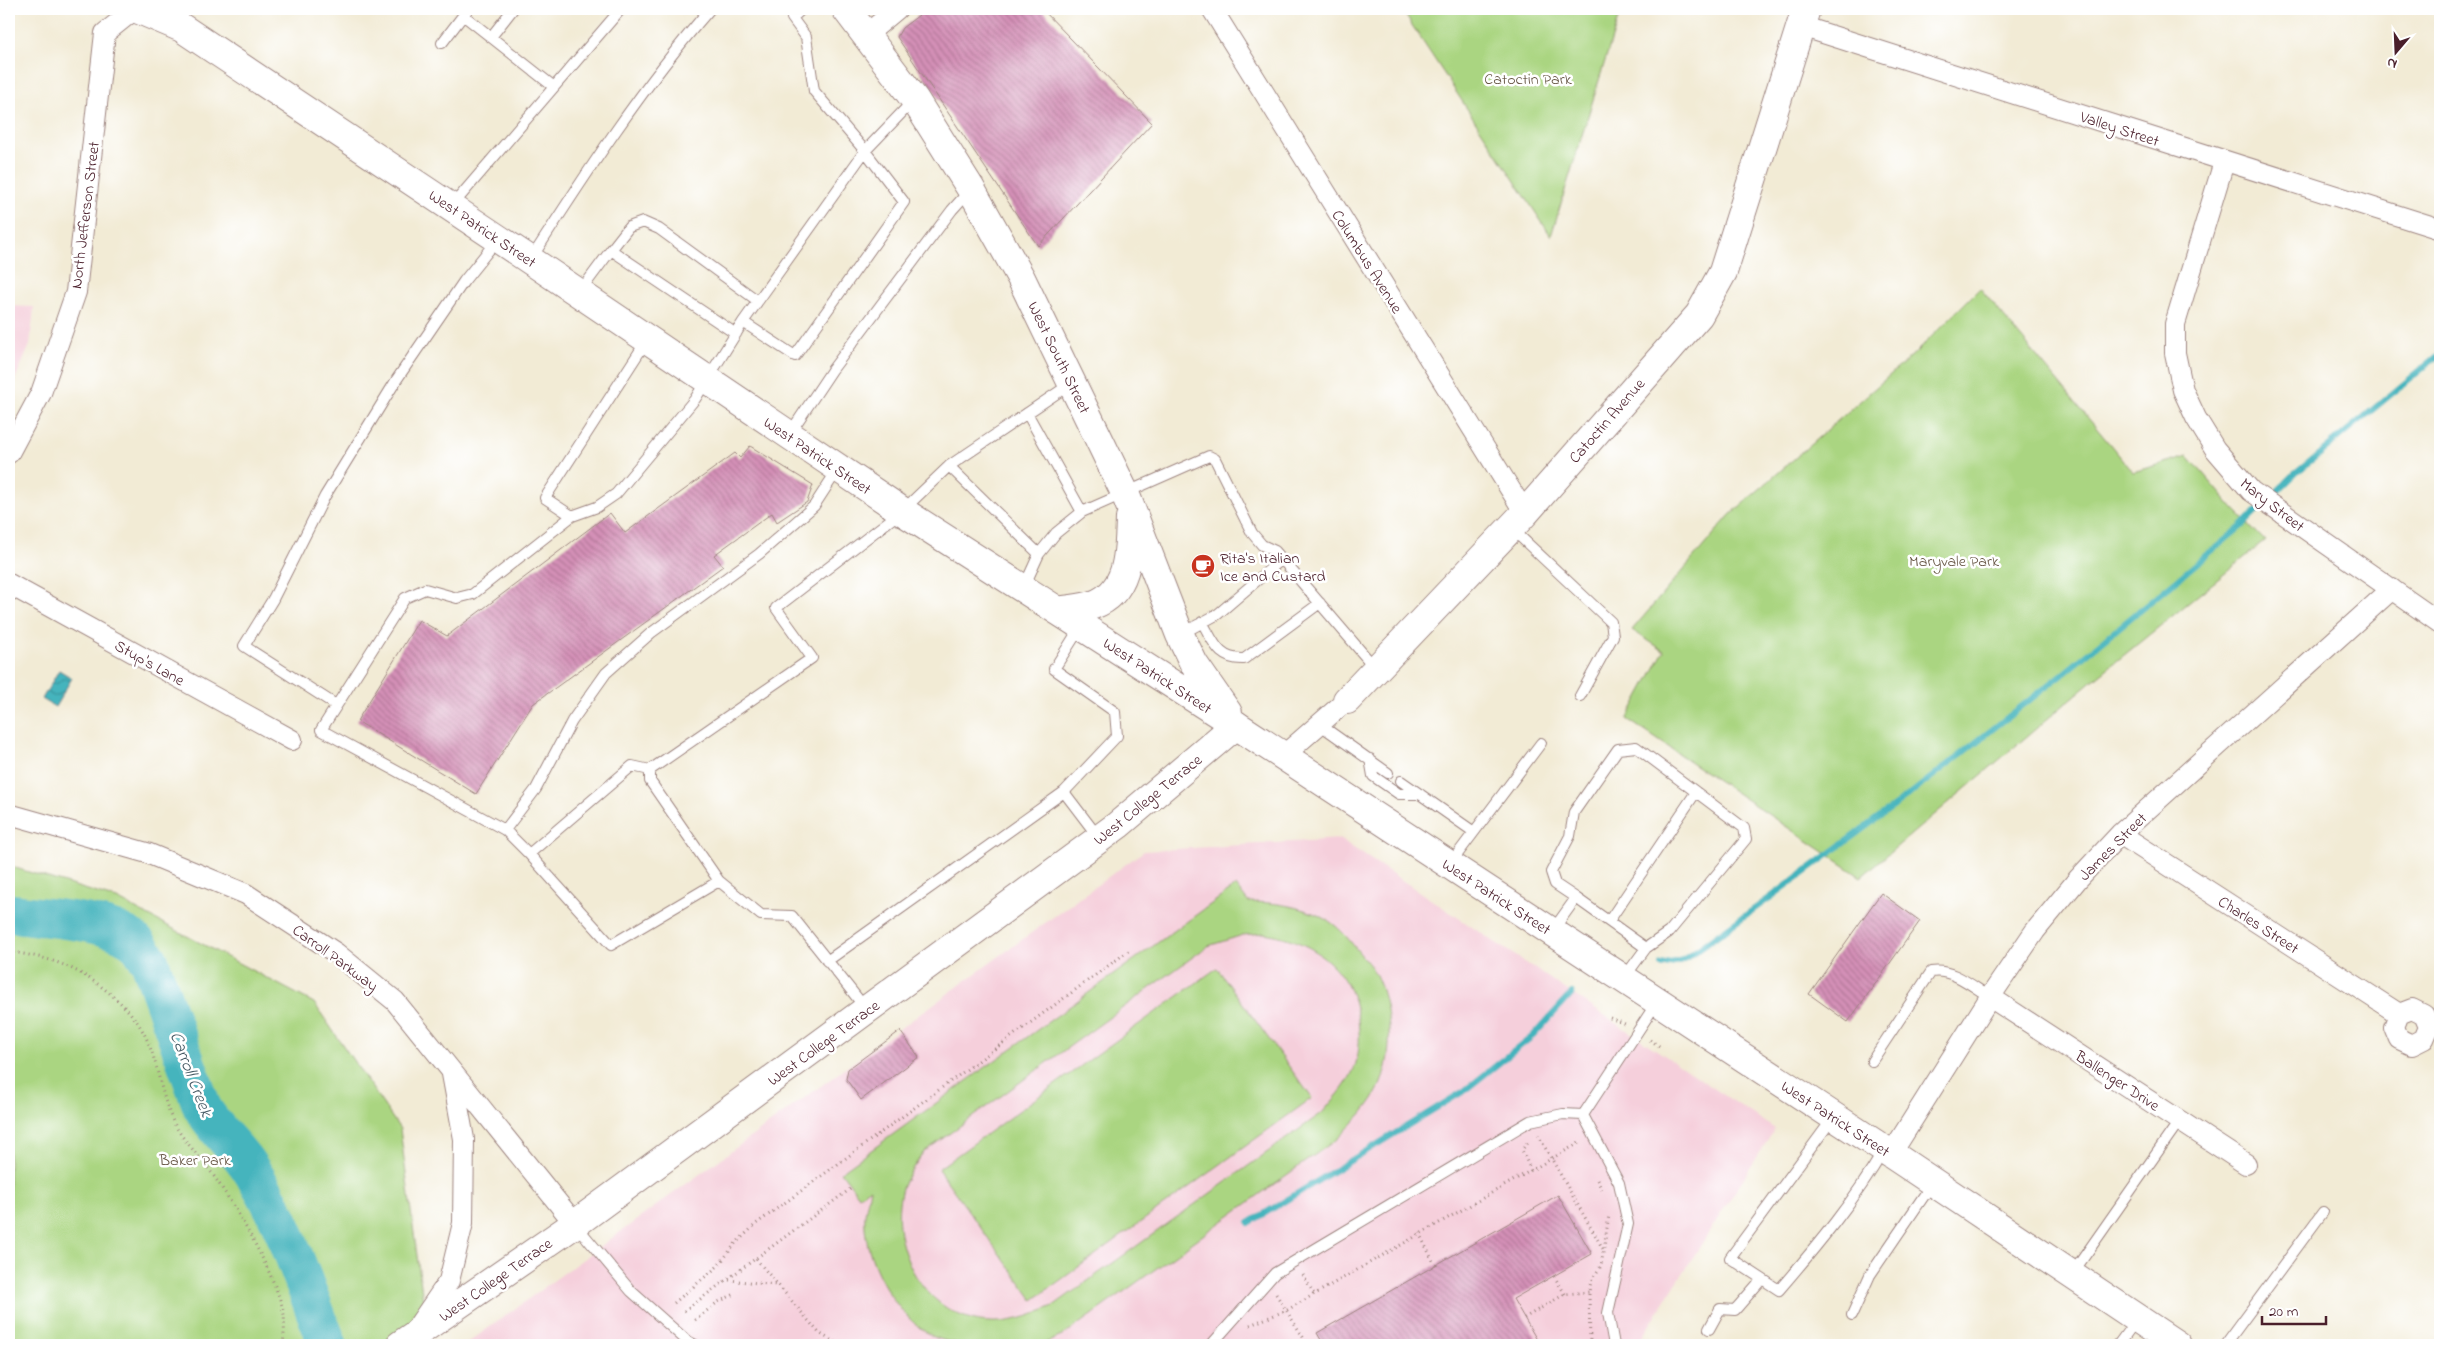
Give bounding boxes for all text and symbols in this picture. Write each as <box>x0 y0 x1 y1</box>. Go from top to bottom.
north arrow <box>2372 28 2422 78</box>
text: N <box>2384 51 2400 74</box>
park label: Catoctin Park <box>1484 68 1573 92</box>
street label: Valley Street <box>2076 106 2163 154</box>
street label: North Jefferson Street <box>65 140 107 290</box>
street label: West Patrick Street <box>423 185 541 275</box>
street label: Columbus Avenue <box>1325 206 1408 319</box>
street label: West South Street <box>1021 298 1096 419</box>
street label: Catoctin Avenue <box>1564 373 1652 469</box>
street label: West Patrick Street <box>758 412 876 502</box>
street label: Mary Street <box>2234 473 2310 539</box>
place label: Rita's Italian Ice and Custard <box>1220 547 1326 589</box>
park label: Maryvale Park <box>1909 550 2000 574</box>
cafe icon: Rita's Italian Ice and Custard <box>1190 553 1216 579</box>
street label: West Patrick Street <box>1098 632 1217 721</box>
street label: Stup's Lane <box>110 635 189 693</box>
street label: West College Terrace <box>1089 749 1208 852</box>
street label: James Street <box>2074 807 2154 887</box>
street label: West Patrick Street <box>1437 853 1556 942</box>
street label: Charles Street <box>2213 890 2304 961</box>
street label: Carroll Parkway <box>287 919 383 998</box>
street label: West College Terrace <box>763 994 886 1093</box>
water label: Carroll Creek <box>162 1028 219 1122</box>
street label: Ballenger Drive <box>2069 1045 2165 1118</box>
street label: West Patrick Street <box>1776 1075 1895 1164</box>
park label: Baker Park <box>158 1149 232 1173</box>
street label: West College Terrace <box>434 1232 559 1329</box>
scale bar <box>2262 1294 2325 1326</box>
text: 20 m <box>2269 1301 2299 1323</box>

